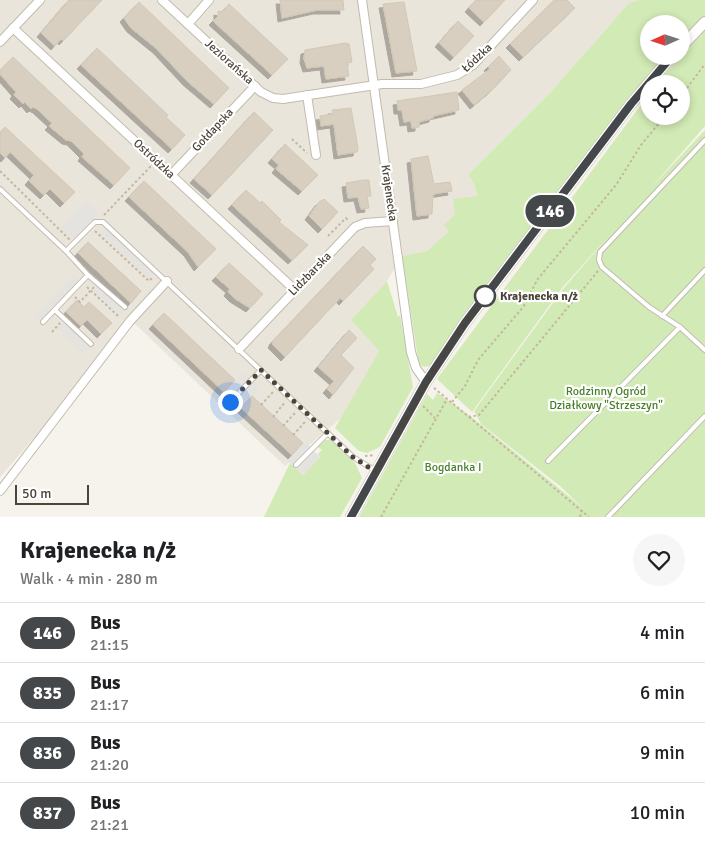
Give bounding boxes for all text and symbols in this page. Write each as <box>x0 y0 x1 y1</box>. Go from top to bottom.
north arrow <box>640 15 690 65</box>
map controls <box>640 15 690 125</box>
street label: Jeziorańska <box>201 36 257 88</box>
street label: Łódzka <box>459 40 495 76</box>
button: locate <box>640 75 690 125</box>
street label: Gołdapska <box>189 105 237 155</box>
street label: Ostródzka <box>130 136 178 182</box>
street label: Krajenecka <box>378 164 400 222</box>
line badge: 146 <box>521 195 579 227</box>
text: 146 <box>535 200 565 222</box>
street label: Lidzbarska <box>285 249 335 299</box>
marker: Krajenecka n/ż <box>474 285 496 307</box>
place label: Krajenecka n/ż <box>500 289 579 304</box>
park label: Rodzinny Ogród Działkowy "Strzeszyn" <box>549 384 663 413</box>
your location <box>218 390 243 415</box>
park label: Bogdanka I <box>424 460 482 475</box>
scale bar <box>15 482 89 505</box>
text: 50 m <box>22 485 51 502</box>
button: heart <box>633 534 685 586</box>
text: Krajenecka n/ż <box>20 535 176 565</box>
text: Walk · 4 min · 280 m <box>20 569 158 589</box>
text: Bus <box>90 611 121 635</box>
text: 4 min <box>640 621 685 645</box>
text: 146 <box>33 622 62 644</box>
text: 21:15 <box>90 635 129 655</box>
text: Bus <box>90 671 121 695</box>
text: 6 min <box>640 681 685 705</box>
text: 835 <box>33 682 62 704</box>
text: 21:17 <box>90 695 129 715</box>
text: Bus <box>90 731 121 755</box>
text: 9 min <box>640 741 685 765</box>
text: 836 <box>33 742 62 764</box>
text: 21:20 <box>90 755 129 775</box>
text: Bus <box>90 791 121 815</box>
text: 10 min <box>630 801 685 825</box>
text: 837 <box>33 802 62 824</box>
text: 21:21 <box>90 815 129 835</box>

